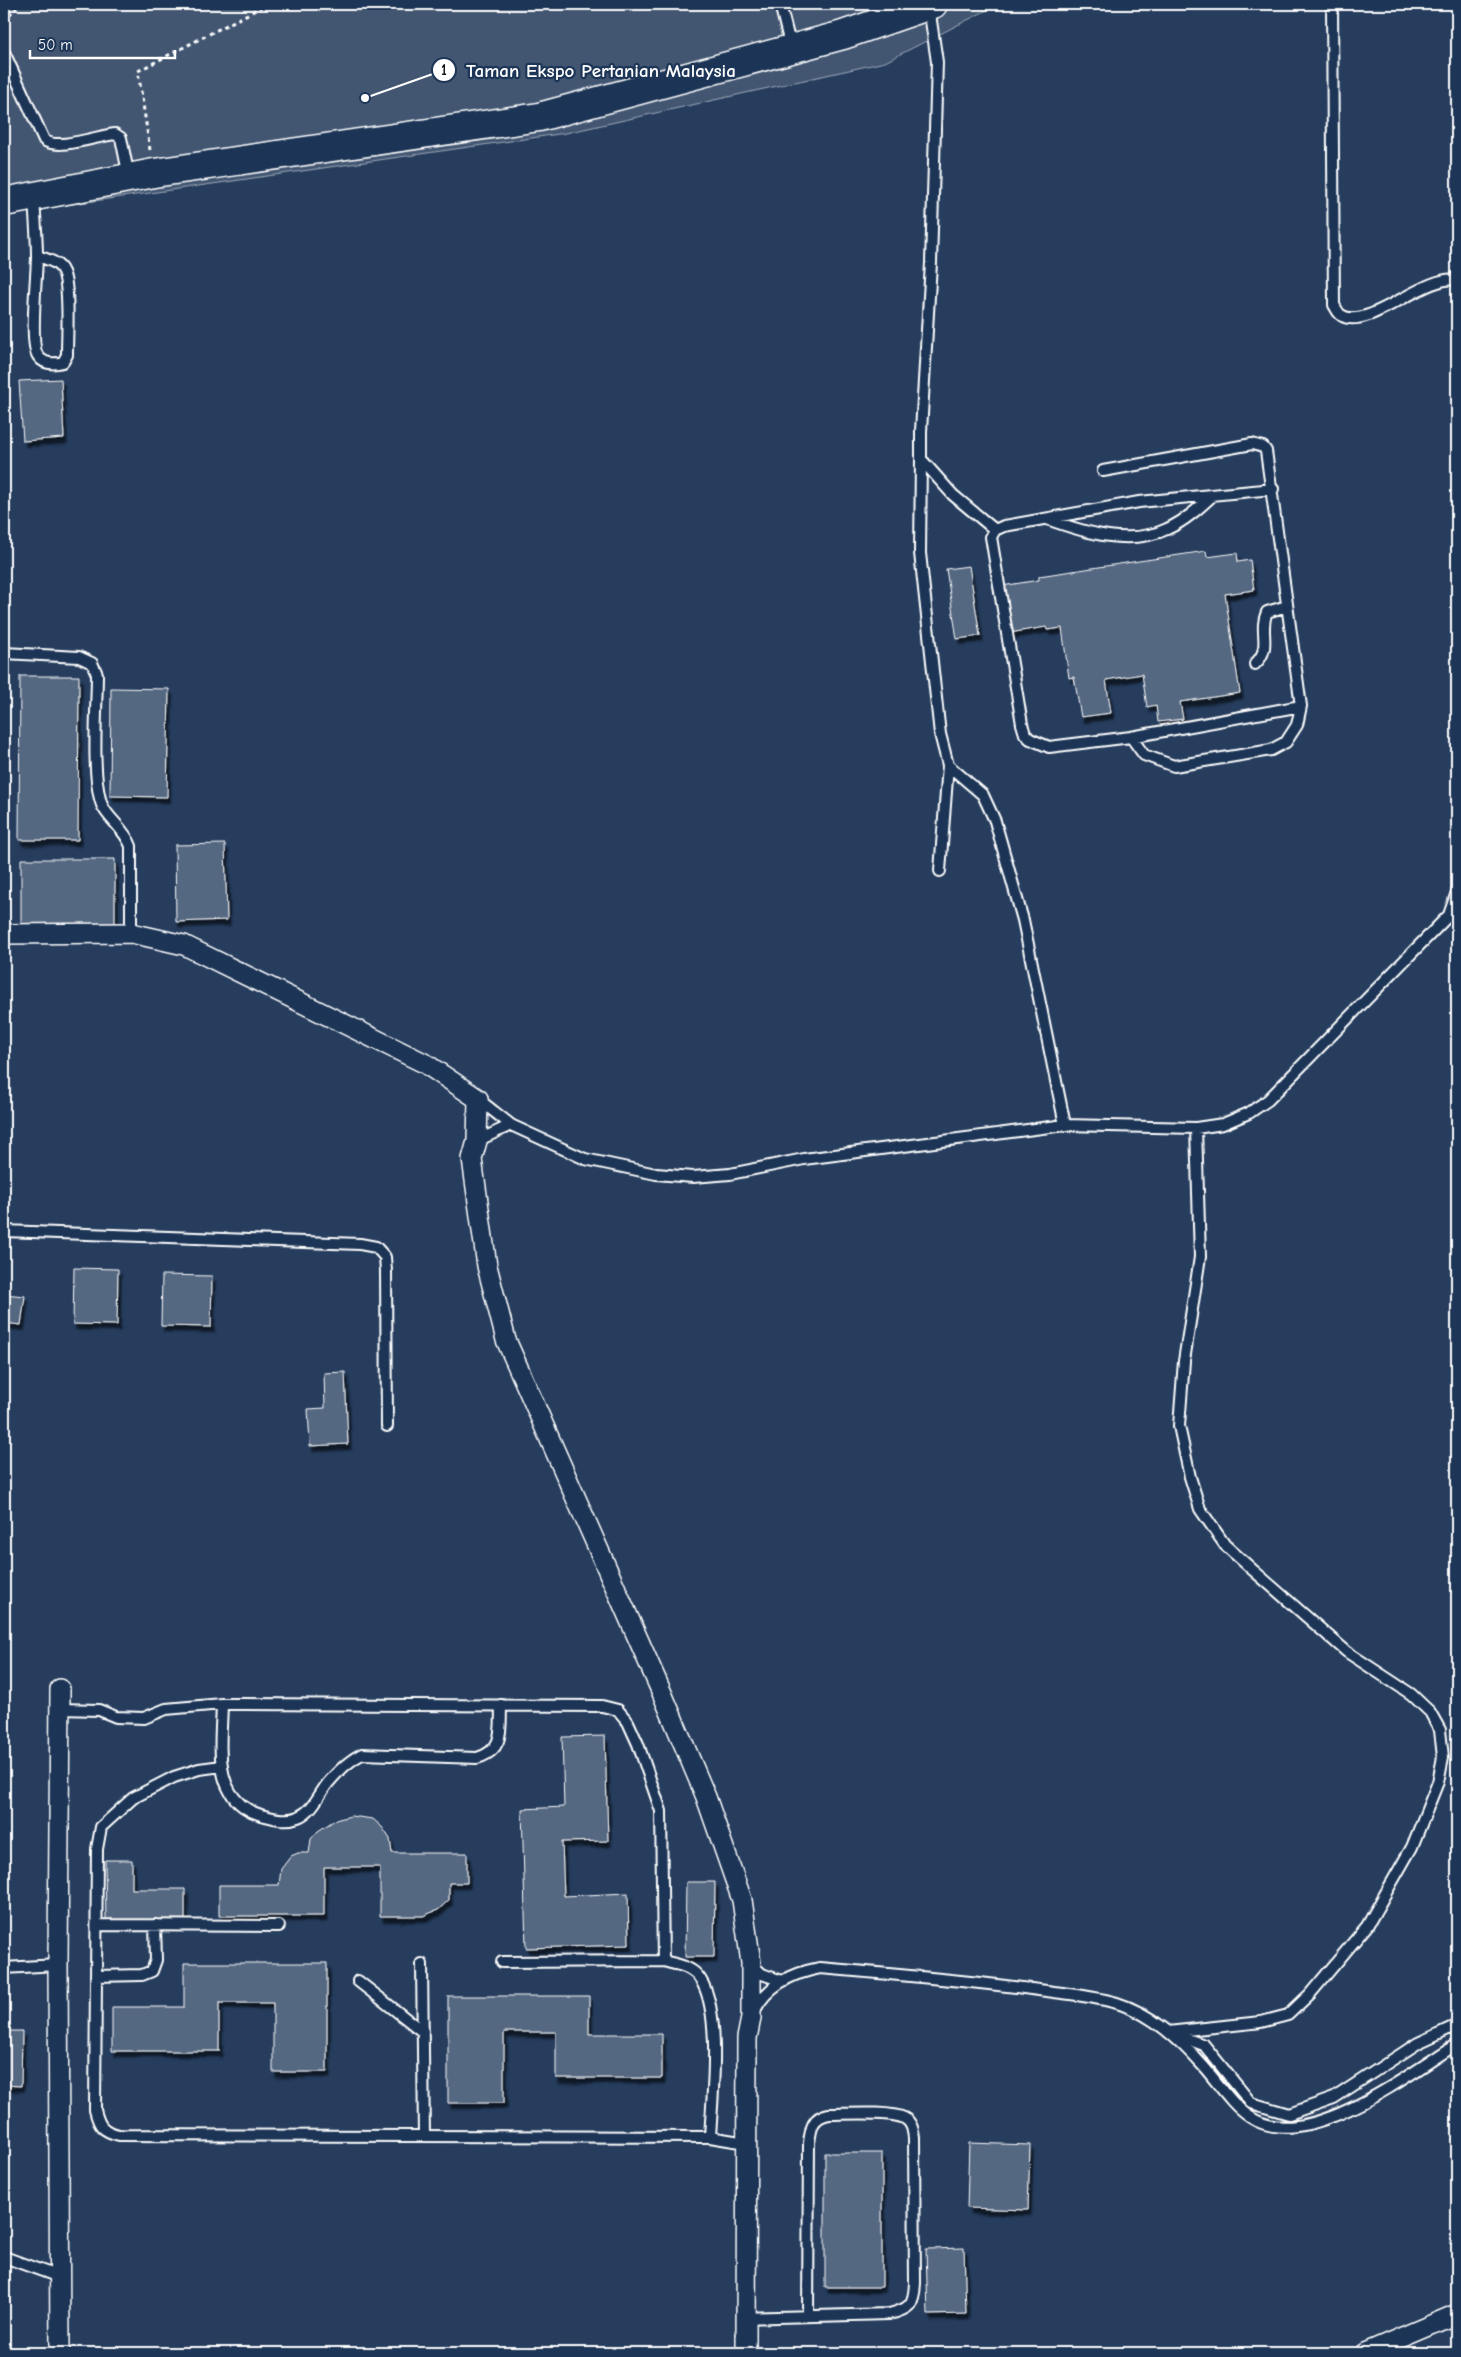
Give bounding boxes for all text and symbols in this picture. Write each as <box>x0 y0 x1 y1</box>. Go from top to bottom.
scale bar <box>30 28 175 60</box>
text: 50 m <box>38 36 73 54</box>
callout: Taman Ekspo Pertanian Malaysia <box>432 53 746 87</box>
text: Taman Ekspo Pertanian Malaysia <box>466 60 736 82</box>
text: 1 <box>441 61 447 79</box>

